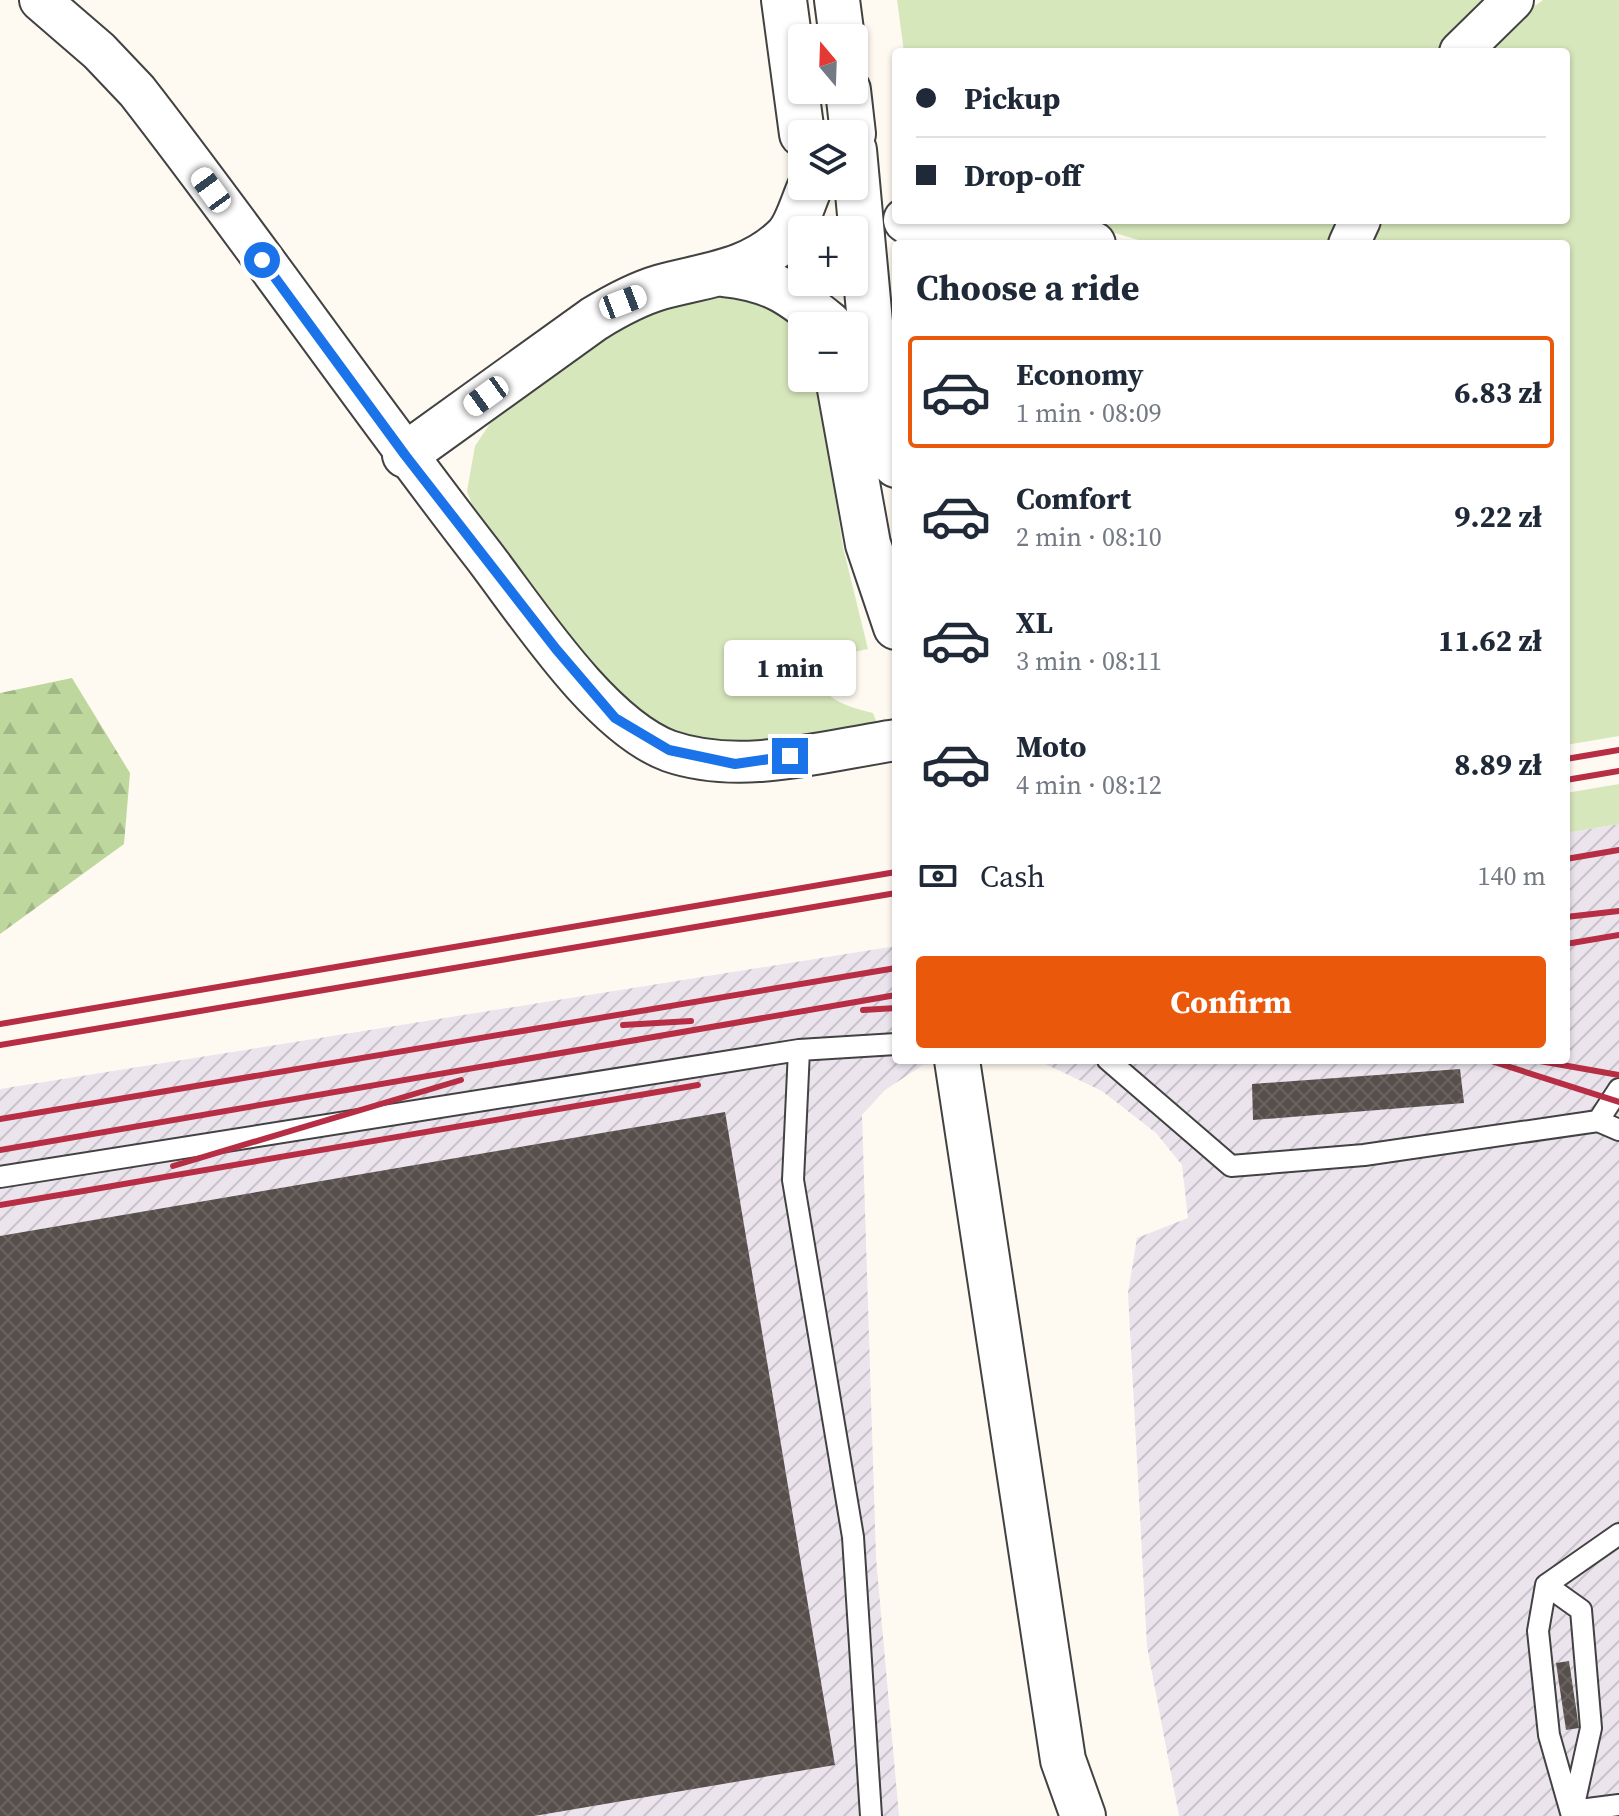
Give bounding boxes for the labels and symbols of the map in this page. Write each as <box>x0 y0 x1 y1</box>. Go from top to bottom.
north arrow <box>788 24 868 104</box>
car <box>187 164 235 216</box>
route start <box>244 242 280 278</box>
car <box>596 282 650 322</box>
car <box>460 372 512 420</box>
callout: 1 min <box>724 640 856 696</box>
route end <box>772 738 808 774</box>

